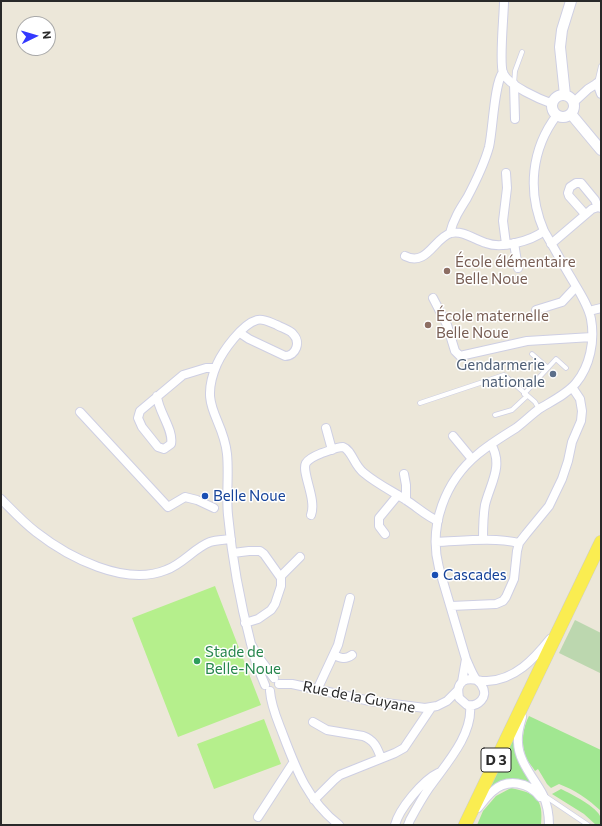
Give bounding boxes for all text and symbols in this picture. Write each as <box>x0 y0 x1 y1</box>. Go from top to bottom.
north arrow <box>16 16 56 56</box>
text: N <box>41 30 54 40</box>
place label: École élémentaire Belle Noue <box>455 253 576 288</box>
marker: École élémentaire Belle Noue <box>442 266 452 276</box>
place label: École maternelle Belle Noue <box>436 307 549 342</box>
marker: École maternelle Belle Noue <box>423 320 433 330</box>
place label: Gendarmerie nationale <box>456 356 545 391</box>
marker: Gendarmerie nationale <box>548 369 558 379</box>
place label: Belle Noue <box>213 487 286 505</box>
marker: Belle Noue <box>200 491 210 501</box>
place label: Cascades <box>443 566 507 584</box>
marker: Cascades <box>430 570 440 580</box>
place label: Stade de Belle-Noue <box>205 643 281 678</box>
marker: Stade de Belle-Noue <box>192 656 202 666</box>
street label: Rue de la Guyane <box>301 677 417 717</box>
road number: D 3 <box>481 748 511 772</box>

